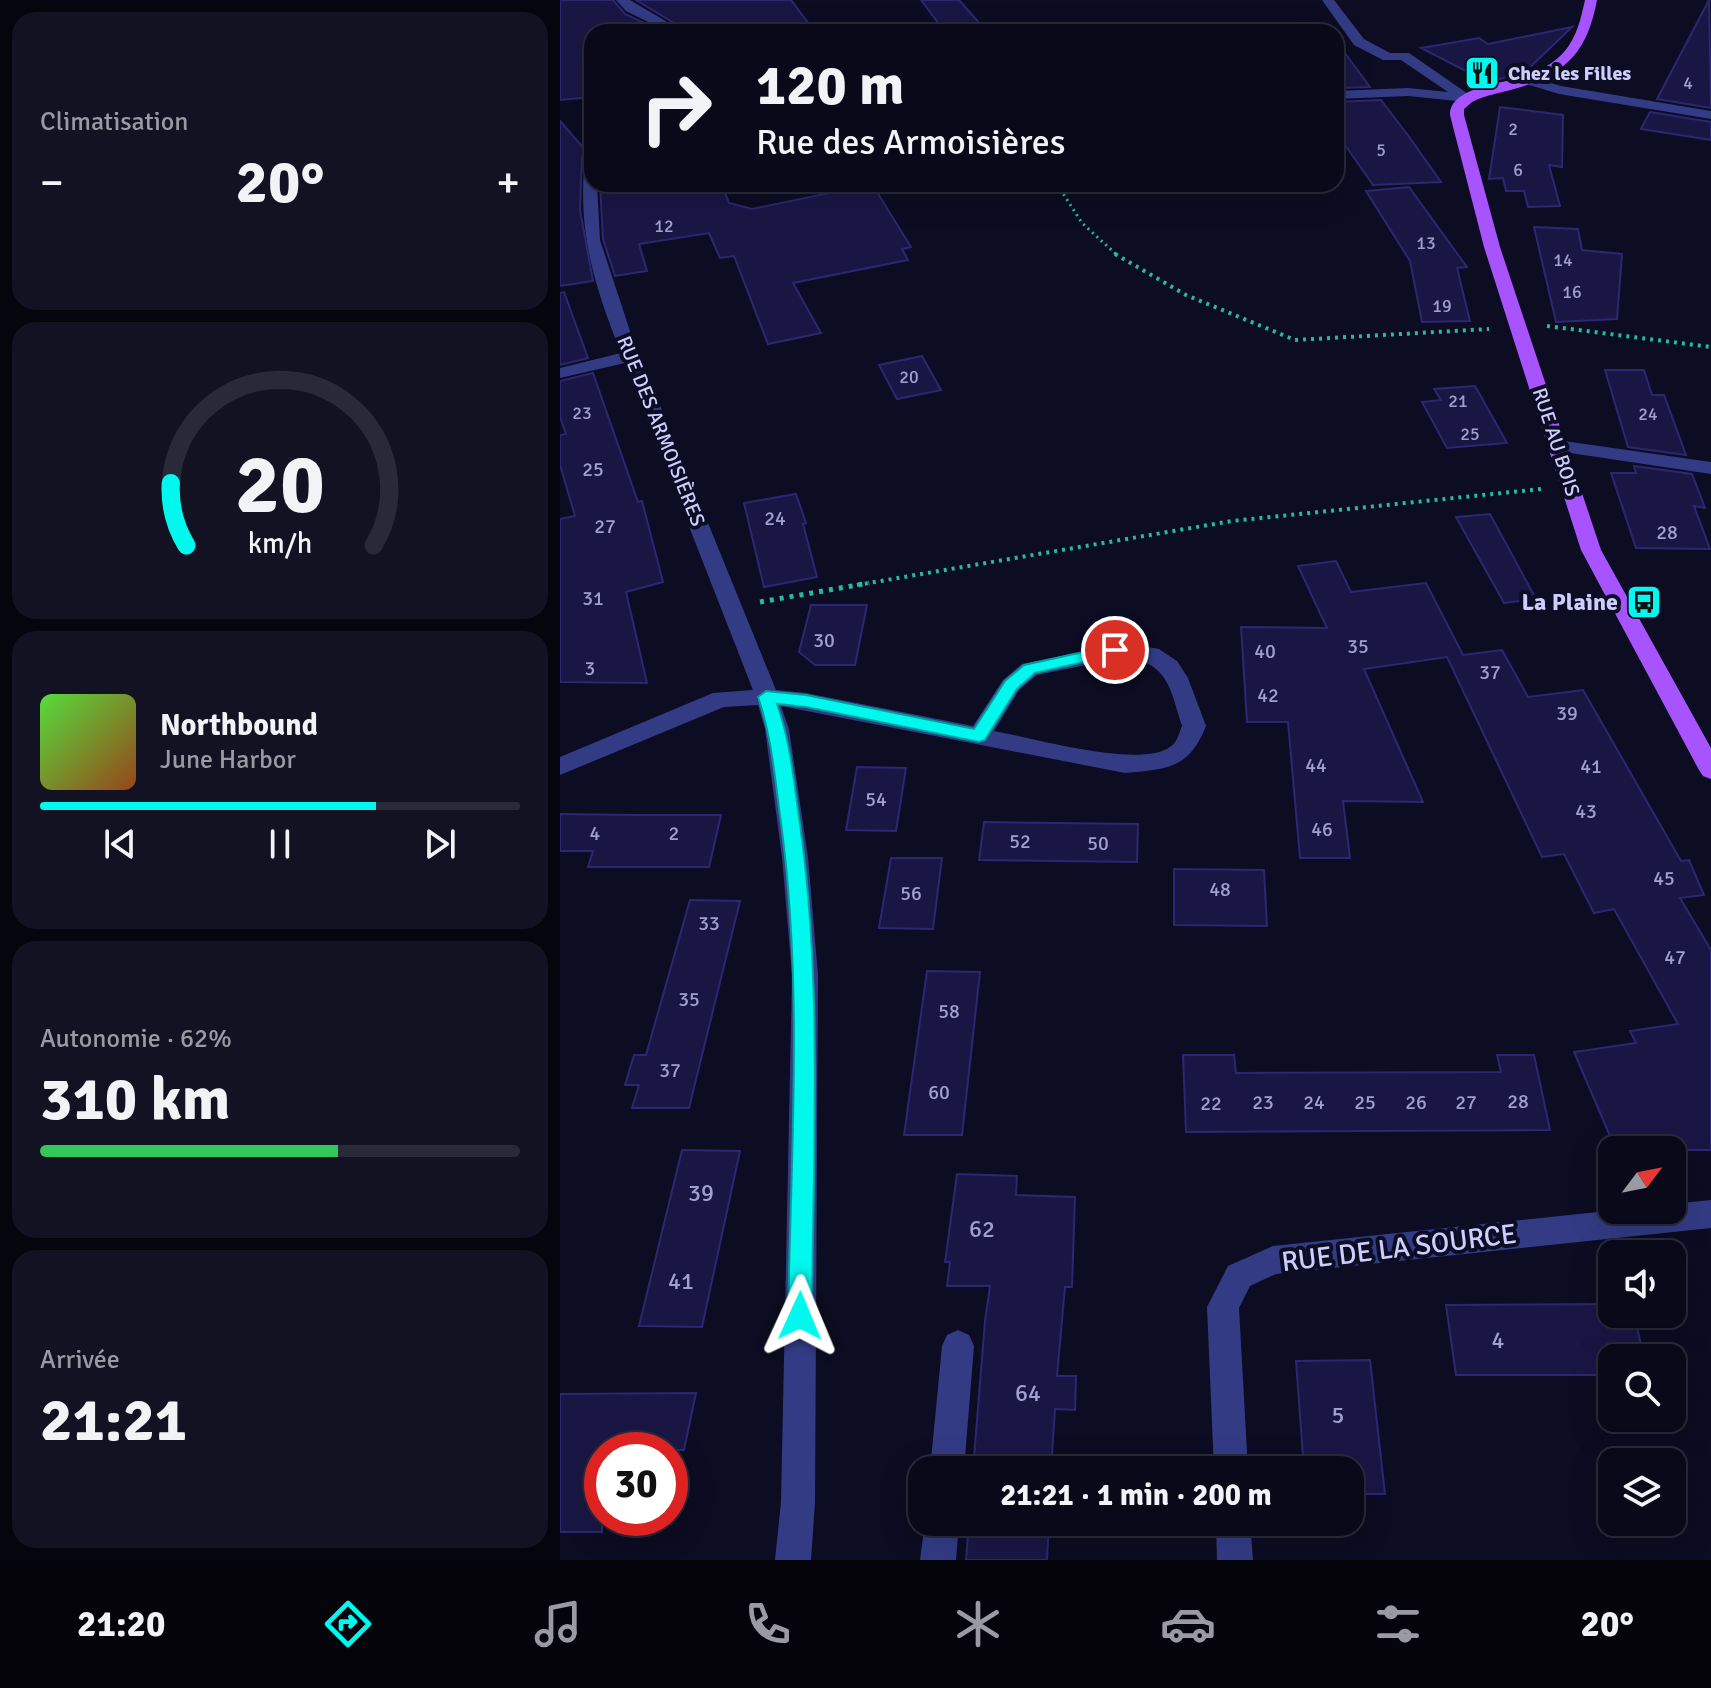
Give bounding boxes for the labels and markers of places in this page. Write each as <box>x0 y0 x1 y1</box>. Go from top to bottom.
restaurant icon: Chez les Filles <box>1463 54 1501 92</box>
place label: Chez les Filles <box>1508 61 1631 86</box>
bus stop icon: La Plaine <box>1625 583 1663 621</box>
place label: La Plaine <box>1522 587 1618 617</box>
pin <box>1081 616 1149 684</box>

